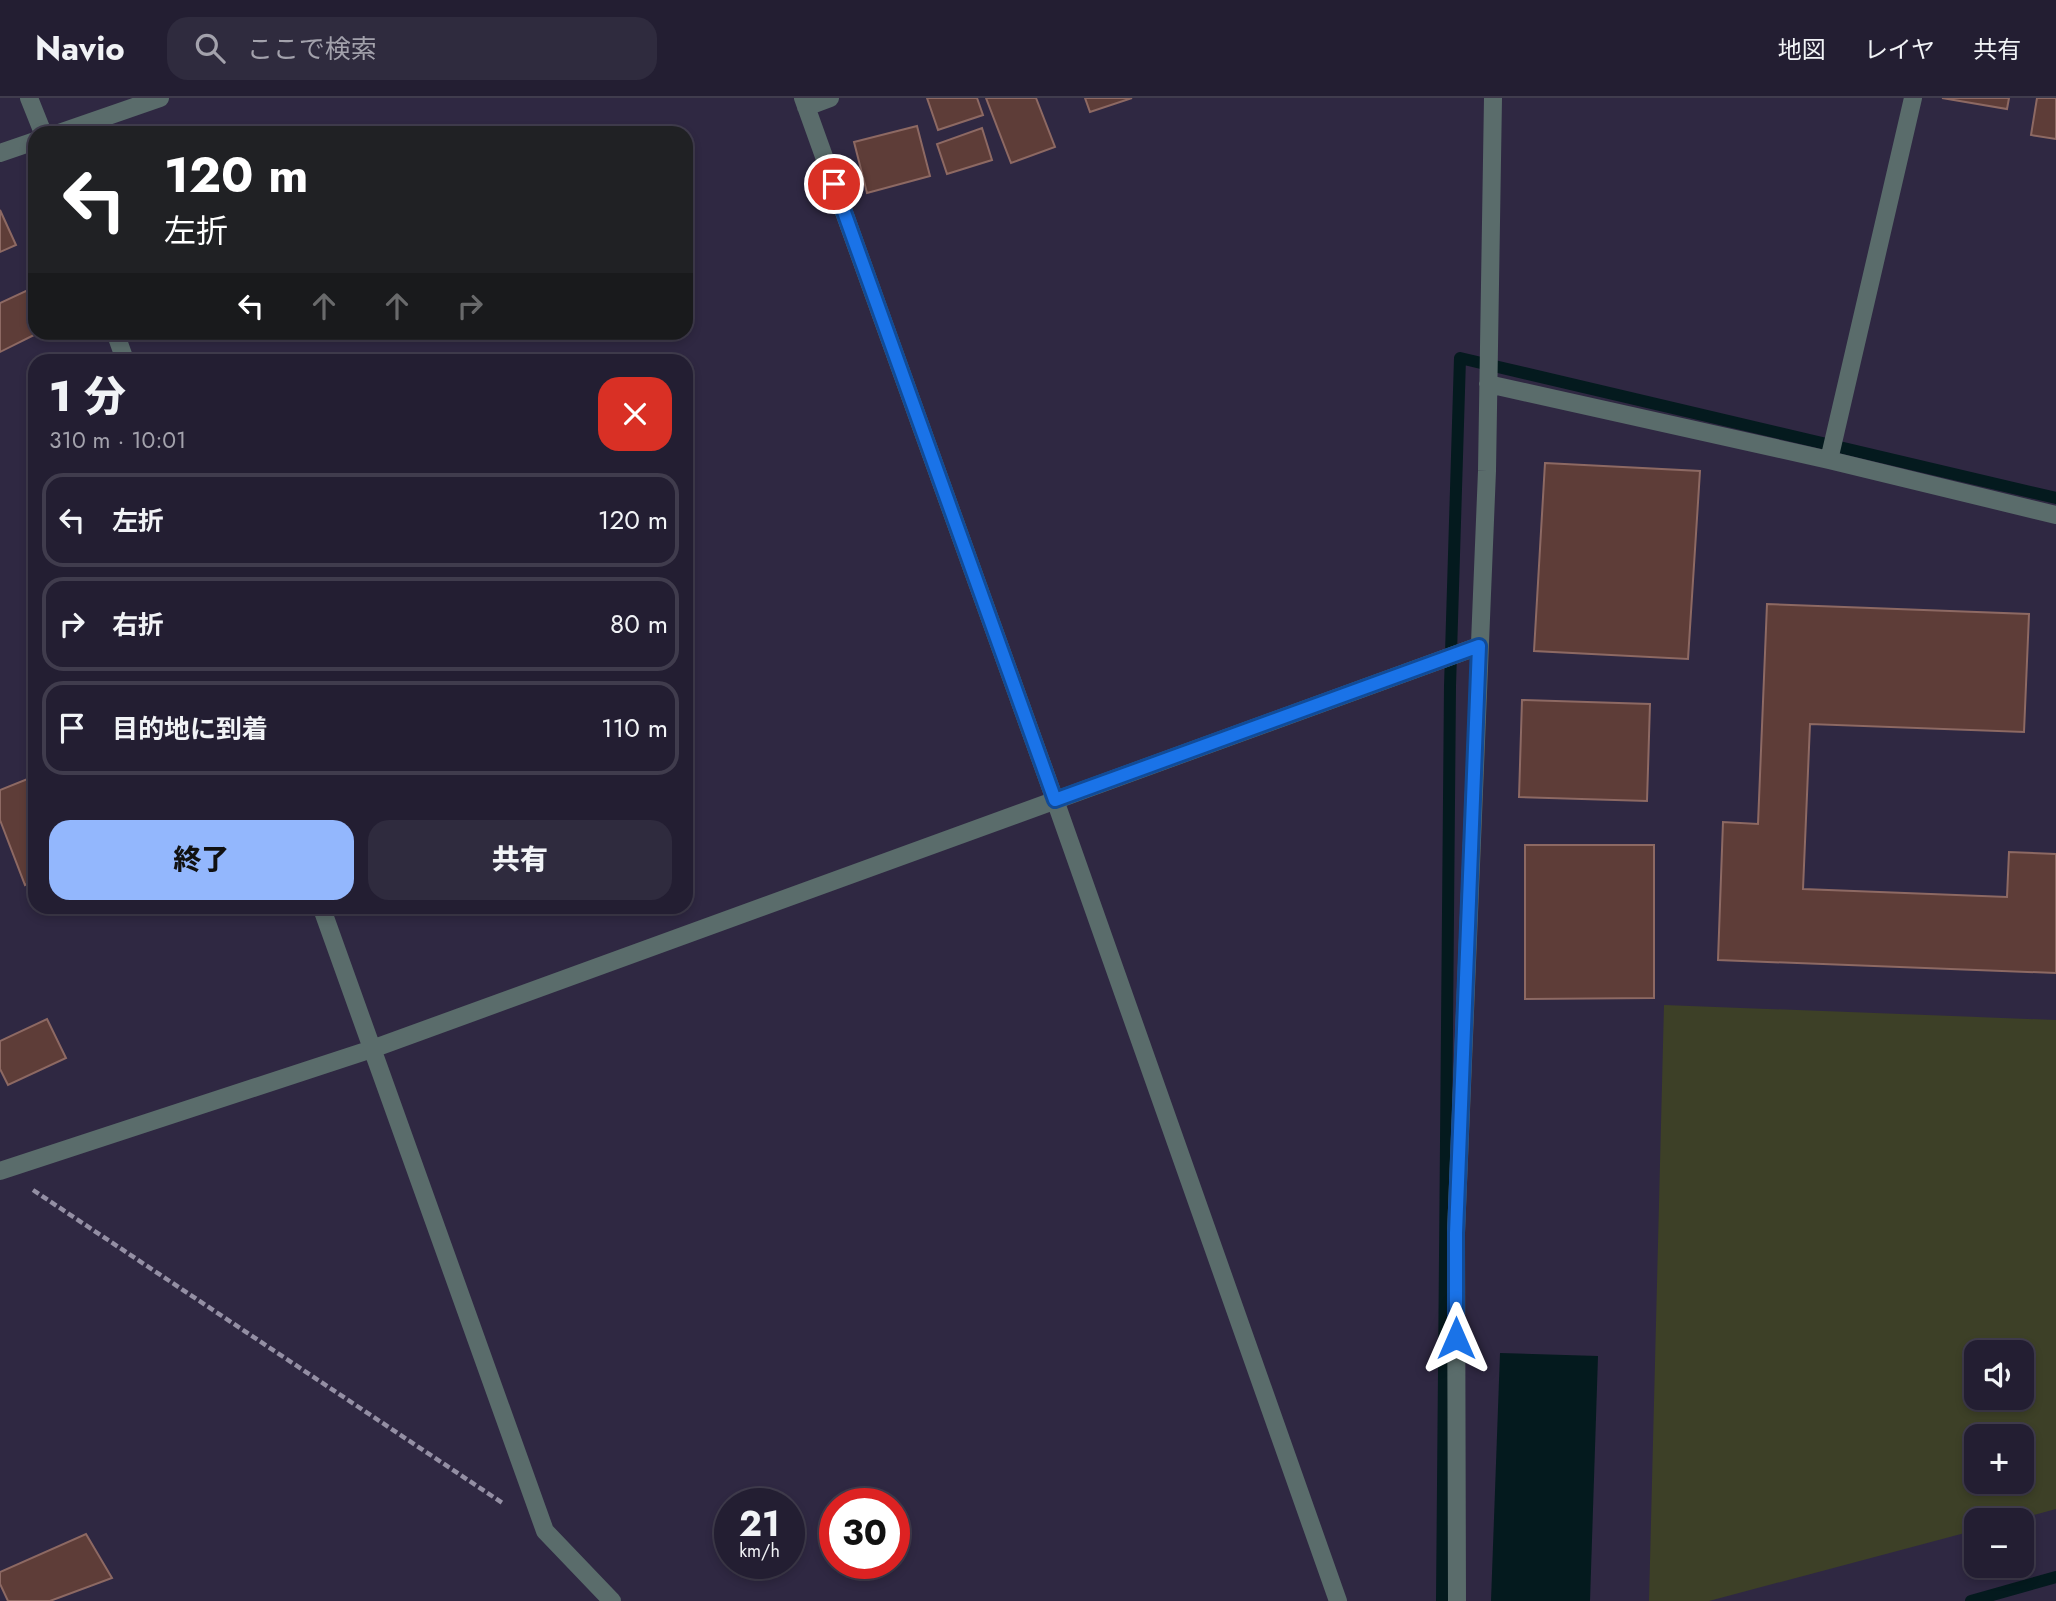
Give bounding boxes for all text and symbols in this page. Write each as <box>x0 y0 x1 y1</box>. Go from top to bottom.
search box <box>167 17 657 80</box>
text: Navio <box>35 25 125 72</box>
icon: search <box>191 29 229 67</box>
text: ここで検索 <box>247 30 377 68</box>
text: 地図 <box>1778 32 1826 67</box>
text: レイヤ <box>1864 32 1935 67</box>
text: 共有 <box>1973 32 2021 67</box>
text: 120 m <box>164 140 308 210</box>
icon: left <box>49 154 140 245</box>
pin <box>804 154 864 214</box>
icon: arrive <box>815 165 853 203</box>
text: 左折 <box>164 208 228 254</box>
icon: left <box>232 287 270 325</box>
icon: ahead <box>305 287 343 325</box>
icon: ahead <box>378 287 416 325</box>
icon: right <box>451 287 489 325</box>
text: 1 分 <box>49 366 126 427</box>
button: close <box>598 377 672 451</box>
text: 310 m · 10:01 <box>49 423 186 457</box>
icon: left <box>53 501 91 539</box>
text: 120 m <box>598 501 668 539</box>
text: 左折 <box>112 502 164 540</box>
icon: right <box>53 605 91 643</box>
text: 80 m <box>610 605 668 643</box>
text: 右折 <box>112 606 164 644</box>
icon: arrive <box>53 709 91 747</box>
text: 110 m <box>601 709 668 747</box>
text: 目的地に到着 <box>112 710 268 748</box>
button: 終了 <box>49 820 354 900</box>
button: 共有 <box>368 820 672 900</box>
position arrow <box>1419 1301 1493 1375</box>
map controls <box>1964 1340 2034 1578</box>
button: sound <box>1964 1340 2034 1410</box>
button: + <box>1964 1424 2034 1494</box>
speed limit sign: 30 <box>819 1488 910 1579</box>
text: 21 <box>739 1499 780 1549</box>
button: − <box>1964 1508 2034 1578</box>
text: km/h <box>739 1538 780 1564</box>

